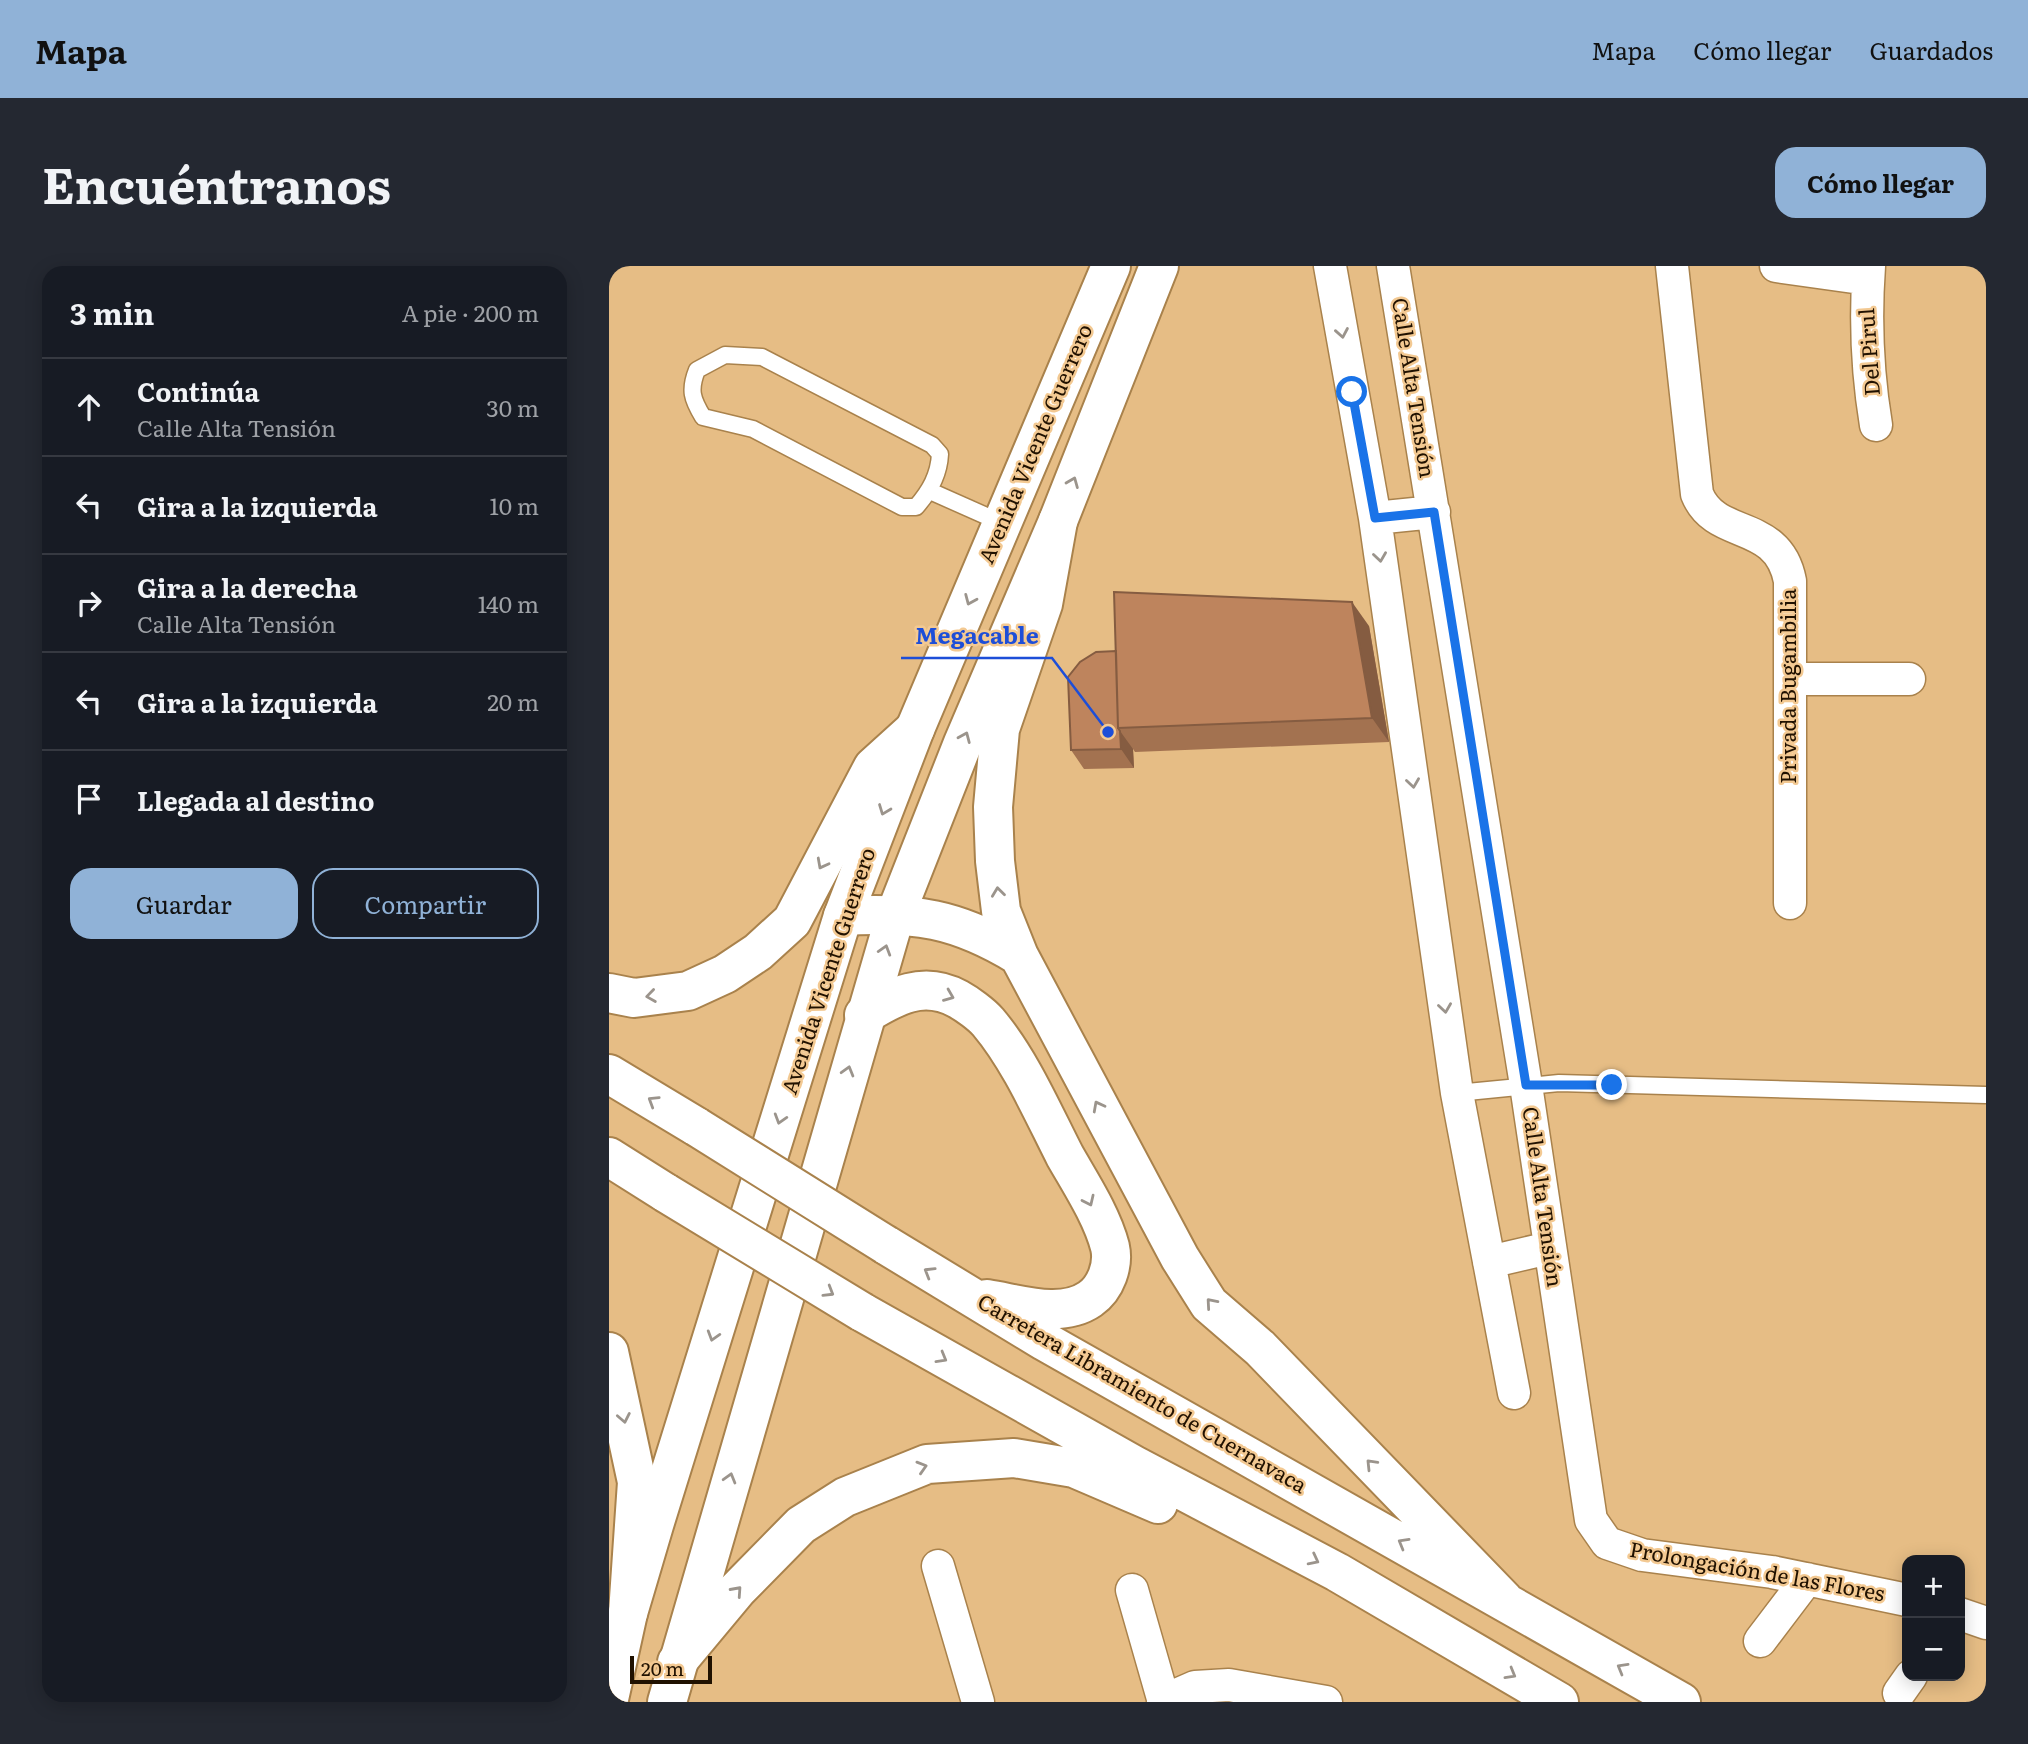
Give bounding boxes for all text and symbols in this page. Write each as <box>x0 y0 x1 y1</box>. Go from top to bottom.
text: Mapa <box>35 25 127 74</box>
text: Mapa <box>1591 32 1655 67</box>
text: Cómo llegar <box>1693 32 1831 67</box>
text: Guardados <box>1869 32 1993 67</box>
text: Encuéntranos <box>42 146 391 219</box>
button: Cómo llegar <box>1775 147 1986 218</box>
text: 3 min <box>70 290 154 334</box>
text: A pie · 200 m <box>402 295 539 329</box>
street label: Calle Alta Tensión <box>1386 295 1445 480</box>
street label: Del Pirul <box>1849 307 1886 397</box>
street label: Avenida Vicente Guerrero <box>969 318 1098 568</box>
one-way arrow <box>1334 327 1349 339</box>
text: Continúa <box>137 371 260 410</box>
route start <box>1336 376 1367 407</box>
icon: ahead <box>70 388 108 426</box>
text: 30 m <box>486 390 539 424</box>
text: Calle Alta Tensión <box>137 410 336 444</box>
one-way arrow <box>1065 477 1079 489</box>
icon: left <box>70 486 108 524</box>
text: Gira a la izquierda <box>137 486 378 525</box>
text: 10 m <box>489 488 539 522</box>
one-way arrow <box>1373 552 1388 563</box>
text: Gira a la derecha <box>137 567 357 606</box>
icon: right <box>70 584 108 622</box>
text: 140 m <box>478 586 539 620</box>
street label: Privada Bugambilia <box>1771 588 1802 784</box>
one-way arrow <box>964 592 978 605</box>
text: Calle Alta Tensión <box>137 606 336 640</box>
callout: Megacable <box>901 614 1052 658</box>
text: Megacable <box>915 617 1039 651</box>
icon: left <box>70 682 108 720</box>
text: Gira a la izquierda <box>137 682 378 721</box>
text: 20 m <box>487 684 539 718</box>
one-way arrow <box>957 732 971 744</box>
one-way arrow <box>1405 777 1420 789</box>
icon: arrive <box>70 780 108 818</box>
text: Llegada al destino <box>137 780 374 819</box>
one-way arrow <box>878 804 892 816</box>
street label: Avenida Vicente Guerrero <box>772 843 881 1098</box>
one-way arrow <box>817 857 830 869</box>
button: Guardar <box>70 868 298 939</box>
button: Compartir <box>312 868 539 939</box>
one-way arrow <box>991 886 1006 898</box>
one-way arrow <box>877 944 891 956</box>
one-way arrow <box>646 988 657 1003</box>
one-way arrow <box>943 988 955 1002</box>
one-way arrow <box>1437 1002 1452 1014</box>
one-way arrow <box>840 1066 854 1078</box>
route end <box>1596 1069 1627 1100</box>
one-way arrow <box>647 1096 660 1109</box>
one-way arrow <box>1093 1100 1107 1113</box>
street label: Calle Alta Tensión <box>1516 1105 1572 1289</box>
one-way arrow <box>774 1112 789 1124</box>
one-way arrow <box>1081 1193 1095 1206</box>
one-way arrow <box>924 1267 937 1280</box>
one-way arrow <box>822 1284 835 1297</box>
street label: Carretera Libramiento de Cuernavaca <box>973 1285 1314 1499</box>
one-way arrow <box>1207 1298 1219 1311</box>
one-way arrow <box>706 1330 721 1342</box>
one-way arrow <box>935 1350 948 1363</box>
one-way arrow <box>616 1412 631 1424</box>
one-way arrow <box>1367 1459 1380 1472</box>
one-way arrow <box>916 1460 928 1475</box>
one-way arrow <box>721 1472 736 1484</box>
street label: Prolongación de las Flores <box>1628 1532 1887 1607</box>
one-way arrow <box>1398 1538 1411 1551</box>
one-way arrow <box>1307 1552 1319 1566</box>
map controls <box>1902 1555 1965 1681</box>
button: + <box>1902 1555 1965 1618</box>
one-way arrow <box>728 1586 741 1599</box>
button: − <box>1902 1618 1965 1681</box>
scale bar <box>630 1653 712 1685</box>
text: 20 m <box>641 1654 684 1682</box>
one-way arrow <box>1617 1663 1629 1676</box>
one-way arrow <box>1504 1666 1517 1679</box>

